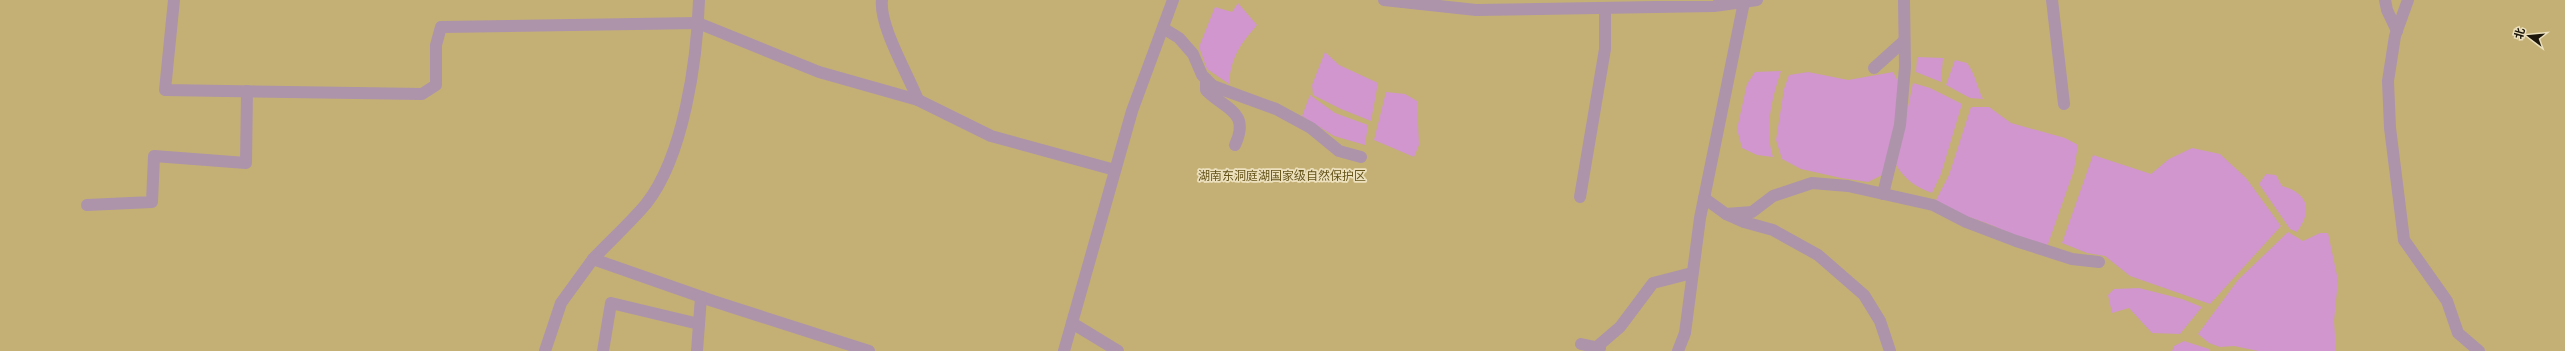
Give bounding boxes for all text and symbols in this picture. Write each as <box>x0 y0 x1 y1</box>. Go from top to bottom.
north arrow <box>2509 16 2549 56</box>
text: 北 <box>2511 26 2528 40</box>
park label: 湖南东洞庭湖国家级自然保护区 <box>1198 168 1366 183</box>

